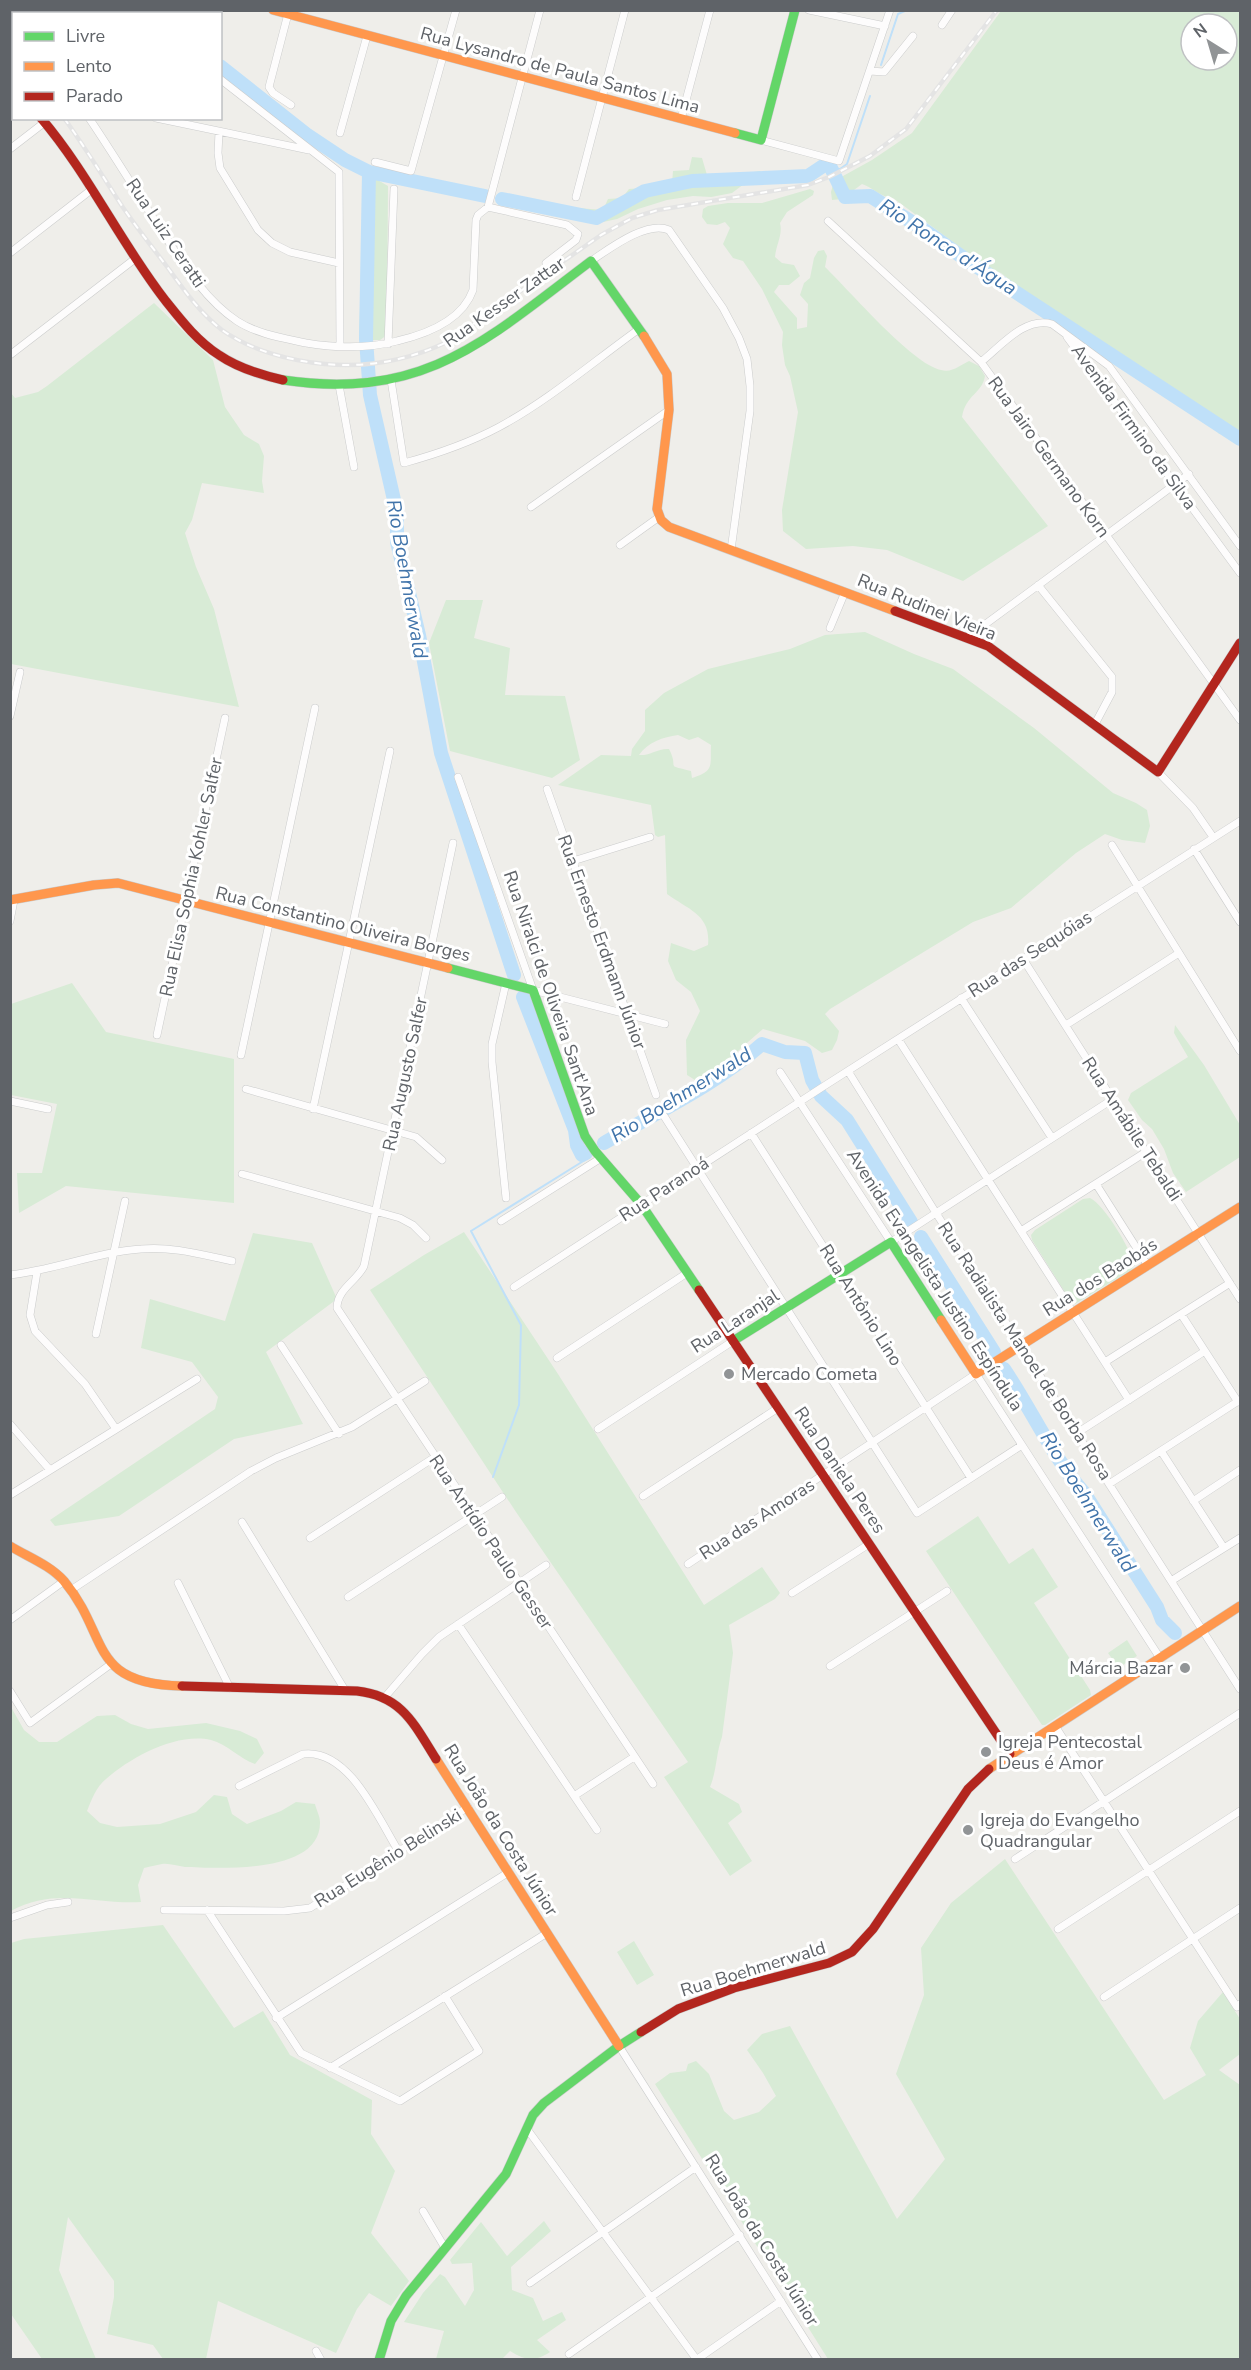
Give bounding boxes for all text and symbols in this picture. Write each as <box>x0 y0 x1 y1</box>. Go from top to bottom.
legend <box>12 12 222 120</box>
north arrow <box>1179 12 1239 72</box>
text: N <box>1189 18 1212 43</box>
street label: Rua Lysandro de Paula Santos Lima <box>418 21 702 119</box>
text: Livre <box>66 24 105 48</box>
text: Lento <box>66 54 112 78</box>
text: Parado <box>66 84 123 108</box>
street label: Rua Luiz Ceratti <box>121 174 211 292</box>
water label: Rio Ronco d'Água <box>874 192 1022 302</box>
street label: Rua Kesser Zattar <box>438 251 570 353</box>
street label: Avenida Firmino da Silva <box>1066 339 1202 515</box>
street label: Rua Jairo Germano Korn <box>982 372 1116 542</box>
water label: Rio Boehmerwald <box>380 497 434 661</box>
street label: Rua Rudinei Vieira <box>854 568 1000 646</box>
street label: Rua Elisa Sophia Kohler Salfer <box>154 755 228 999</box>
street label: Rua Ernesto Erdmann Júnior <box>552 831 652 1053</box>
street label: Rua Niralci de Oliveira Sant'Ana <box>498 867 604 1119</box>
street label: Rua Constantino Oliveira Borges <box>213 881 473 967</box>
street label: Rua das Sequóias <box>963 905 1097 1003</box>
street label: Rua Augusto Salfer <box>377 994 433 1153</box>
water label: Rio Boehmerwald <box>606 1041 757 1149</box>
street label: Rua Amábile Tebaldi <box>1076 1052 1188 1206</box>
street label: Avenida Evangelista Justino Espíndula <box>841 1145 1029 1415</box>
street label: Rua Paranoá <box>614 1151 714 1227</box>
street label: Rua Radialista Manoel de Borba Rosa <box>932 1217 1118 1485</box>
street label: Rua dos Baobás <box>1038 1232 1162 1322</box>
street label: Rua Antônio Lino <box>814 1240 908 1370</box>
street label: Rua Laranjal <box>686 1283 784 1359</box>
place label: Mercado Cometa <box>741 1362 878 1386</box>
marker: Mercado Cometa <box>722 1367 736 1381</box>
street label: Rua Daniela Peres <box>789 1402 891 1538</box>
water label: Rio Boehmerwald <box>1034 1427 1142 1578</box>
street label: Rua Antídio Paulo Gesser <box>423 1450 559 1635</box>
street label: Rua das Amoras <box>695 1473 819 1565</box>
place label: Márcia Bazar <box>1069 1656 1174 1680</box>
marker: Márcia Bazar <box>1178 1661 1192 1675</box>
place label: Igreja Pentecostal Deus é Amor <box>998 1730 1143 1775</box>
street label: Rua João da Costa Júnior <box>438 1740 564 1921</box>
marker: Igreja Pentecostal Deus é Amor <box>979 1745 993 1759</box>
street label: Rua Eugênio Belinski <box>310 1803 466 1913</box>
place label: Igreja do Evangelho Quadrangular <box>980 1808 1139 1853</box>
marker: Igreja do Evangelho Quadrangular <box>961 1823 975 1837</box>
street label: Rua Boehmerwald <box>678 1936 828 2002</box>
street label: Rua João da Costa Júnior <box>699 2150 825 2331</box>

